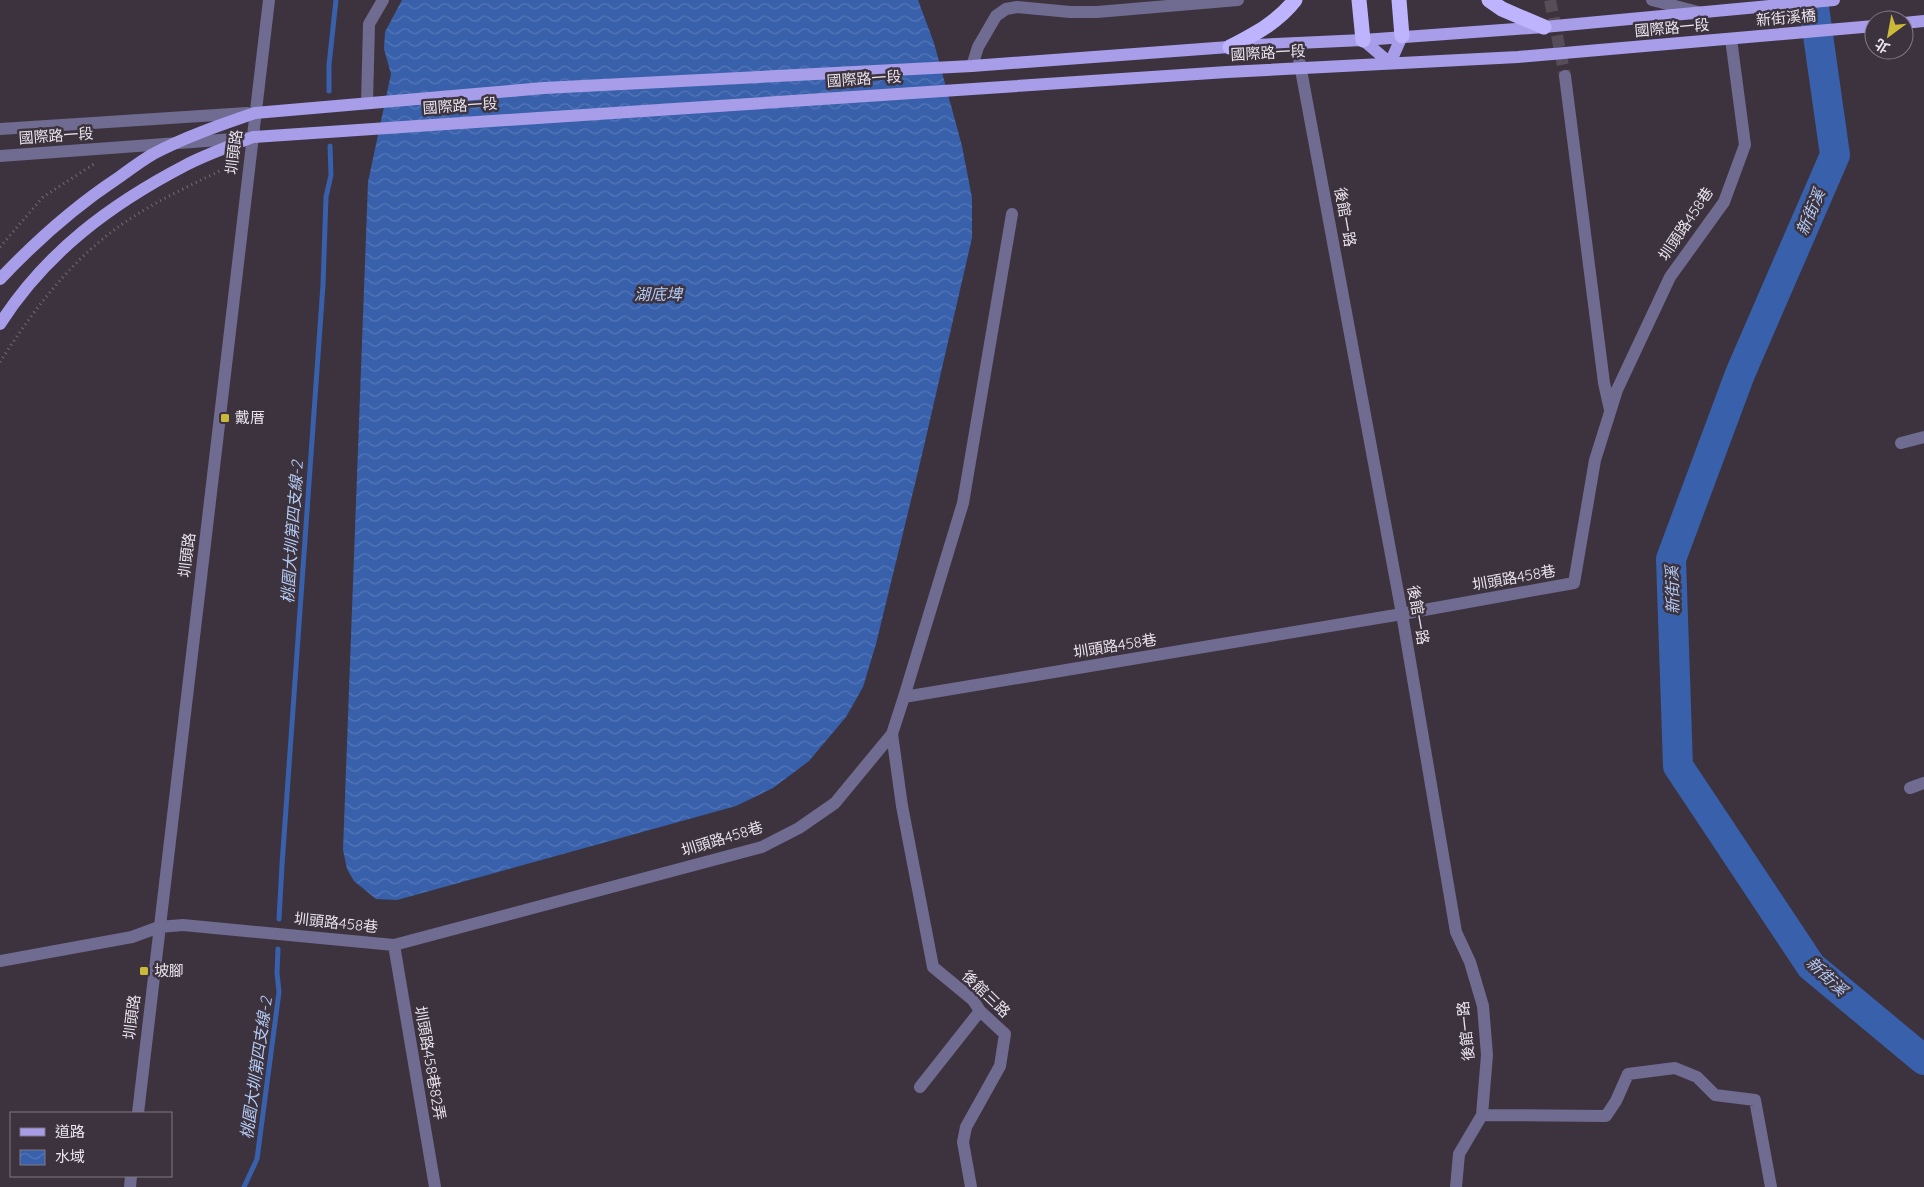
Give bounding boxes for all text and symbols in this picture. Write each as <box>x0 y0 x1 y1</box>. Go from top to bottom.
street label: 新街溪橋 <box>1755 5 1817 30</box>
north arrow <box>1864 10 1914 60</box>
street label: 國際路一段 <box>1634 15 1710 40</box>
text: 北 <box>1871 35 1893 57</box>
street label: 國際路一段 <box>1230 41 1306 64</box>
street label: 國際路一段 <box>826 66 902 91</box>
street label: 國際路一段 <box>422 93 498 118</box>
street label: 國際路一段 <box>18 123 94 148</box>
street label: 圳頭路 <box>221 128 246 175</box>
street label: 圳頭路458巷 <box>1654 183 1717 264</box>
water label: 新街溪 <box>1791 184 1829 238</box>
street label: 後館一路 <box>1331 186 1360 248</box>
water label: 湖底埤 <box>634 284 684 304</box>
place label: 戴厝 <box>235 408 265 427</box>
marker: 戴厝 <box>219 412 231 424</box>
water label: 桃園大圳第四支線-2 <box>277 459 307 604</box>
street label: 圳頭路 <box>174 531 199 578</box>
street label: 圳頭路458巷 <box>1471 561 1557 594</box>
water label: 新街溪 <box>1662 564 1682 614</box>
street label: 後館一路 <box>1404 584 1433 646</box>
street label: 圳頭路458巷 <box>1072 630 1158 661</box>
street label: 圳頭路458巷 <box>679 817 765 860</box>
street label: 圳頭路458巷 <box>293 909 379 936</box>
water label: 新街溪 <box>1803 952 1853 1001</box>
place label: 坡腳 <box>154 961 184 980</box>
marker: 坡腳 <box>138 965 150 977</box>
street label: 後館三路 <box>958 966 1015 1021</box>
street label: 圳頭路 <box>119 993 144 1040</box>
water label: 桃園大圳第四支線-2 <box>236 995 276 1140</box>
street label: 後館一路 <box>1453 1000 1478 1062</box>
street label: 圳頭路458巷82弄 <box>411 1004 450 1122</box>
legend <box>10 1112 172 1177</box>
text: 道路 <box>55 1122 85 1141</box>
text: 水域 <box>55 1147 85 1166</box>

